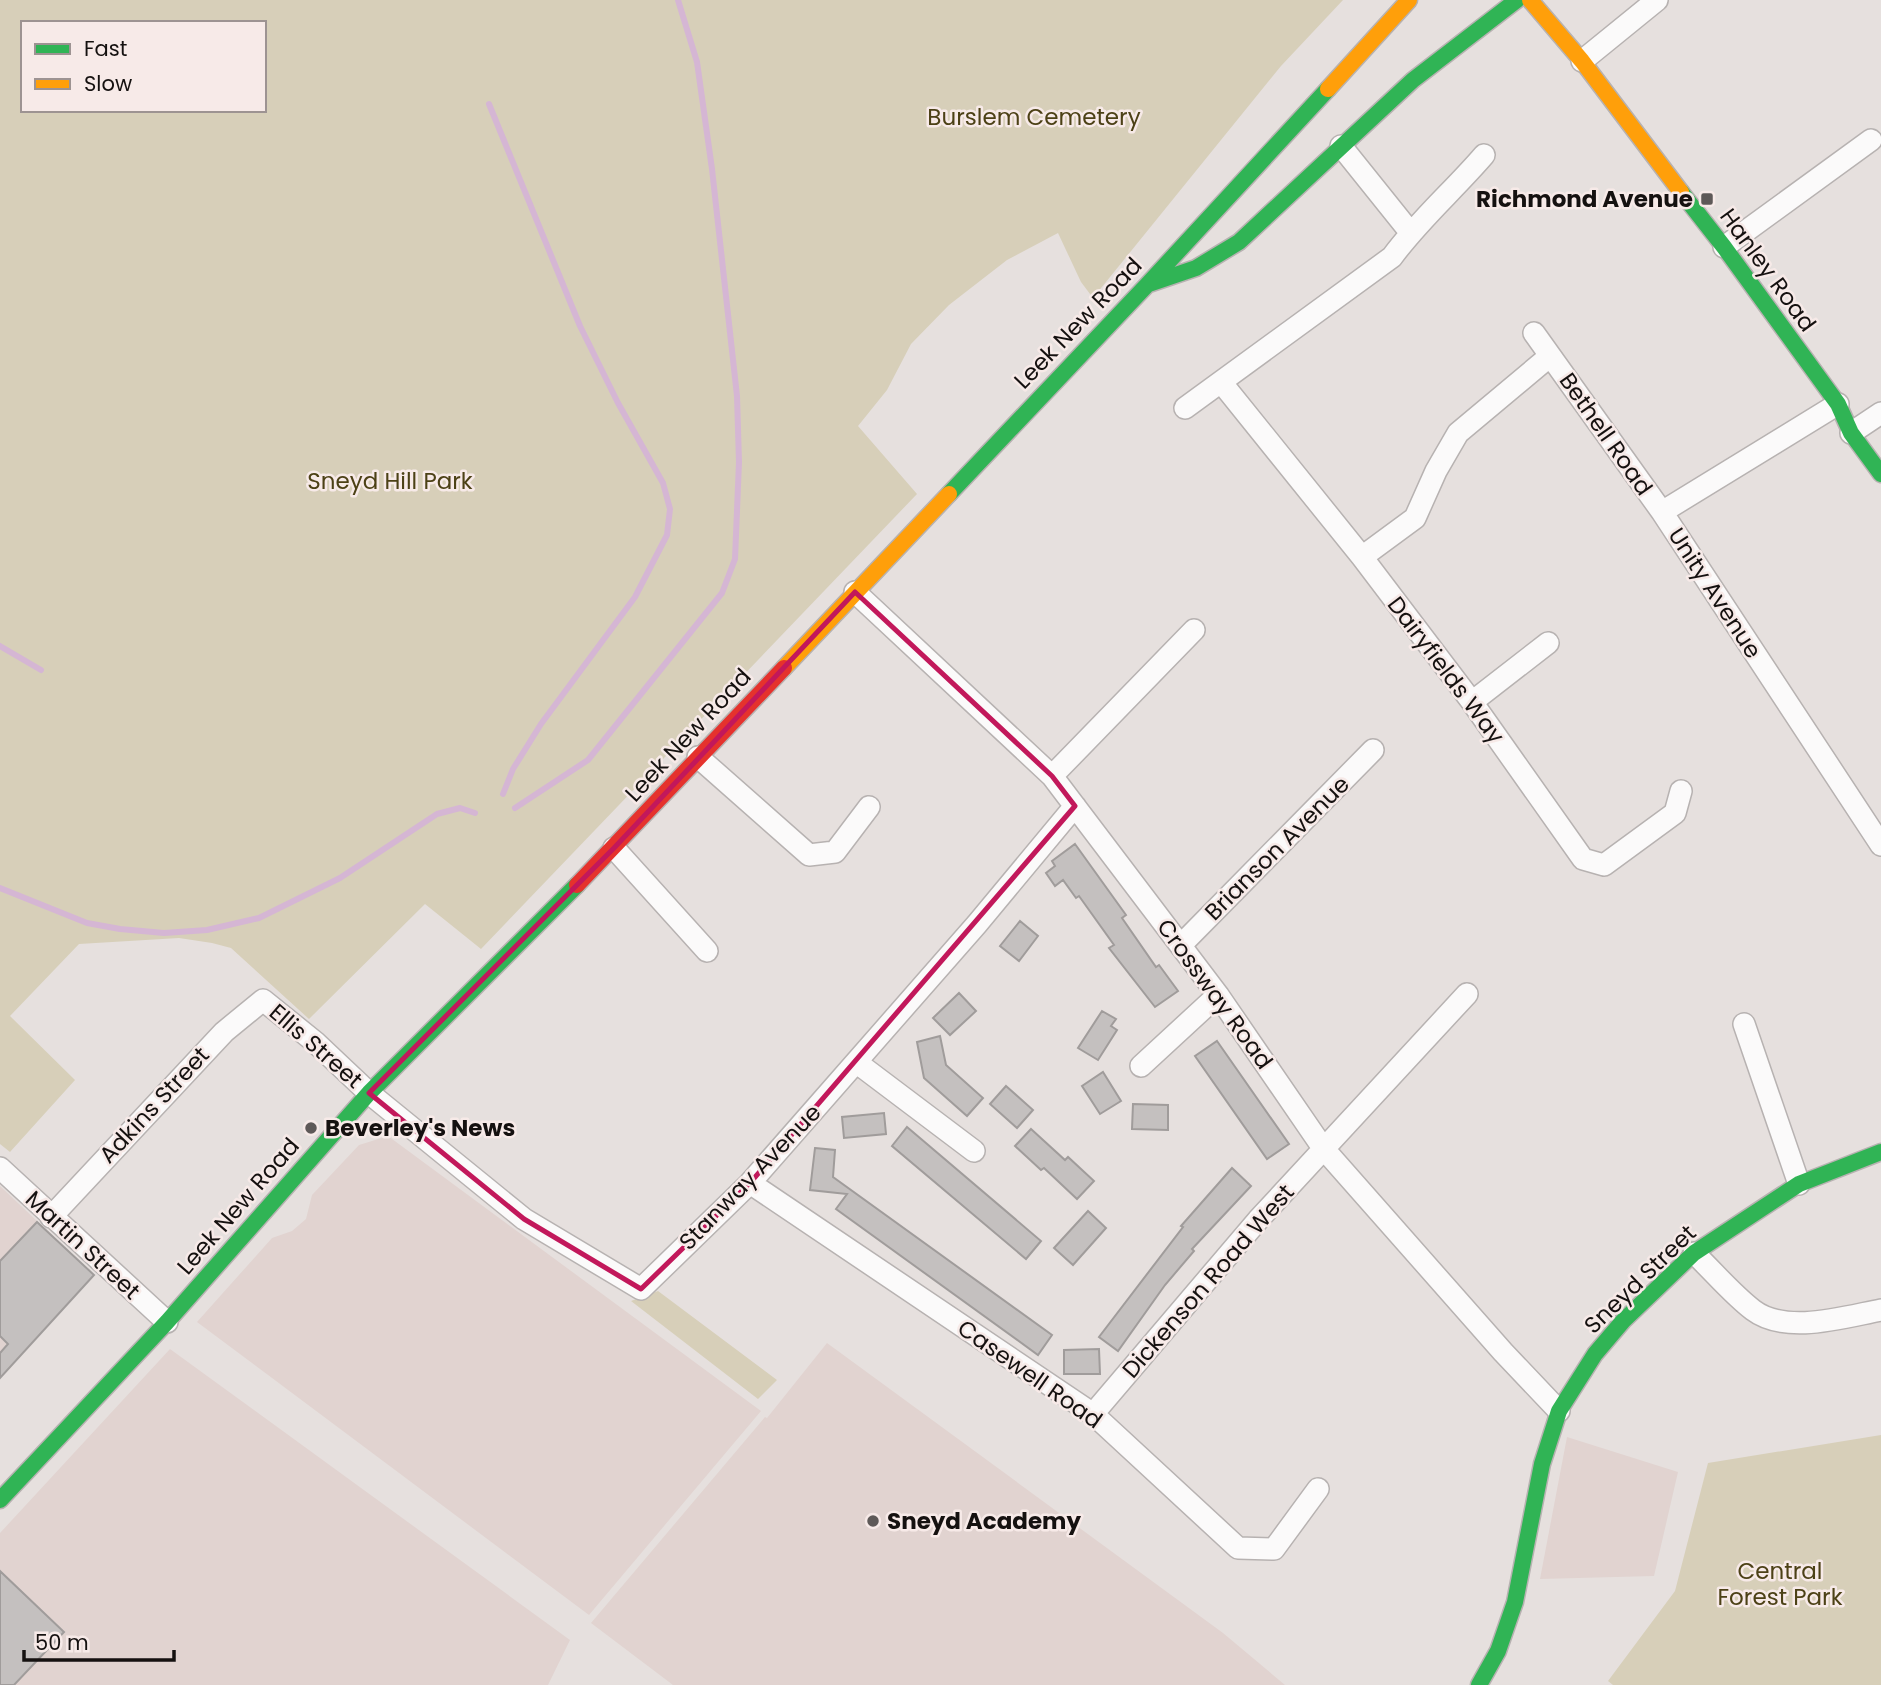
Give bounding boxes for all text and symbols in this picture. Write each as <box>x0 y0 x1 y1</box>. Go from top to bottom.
legend <box>21 21 266 112</box>
text: Fast <box>84 34 127 63</box>
text: Slow <box>84 69 132 98</box>
park label: Burslem Cemetery <box>927 101 1141 133</box>
place label: Richmond Avenue <box>1476 183 1693 215</box>
marker: Richmond Avenue <box>1699 191 1715 207</box>
street label: Hanley Road <box>1712 202 1824 338</box>
street label: Leek New Road <box>1007 250 1149 396</box>
street label: Bethell Road <box>1552 366 1660 502</box>
park label: Sneyd Hill Park <box>307 465 473 497</box>
street label: Unity Avenue <box>1661 521 1769 665</box>
street label: Dairyfields Way <box>1380 590 1512 750</box>
street label: Leek New Road <box>618 661 758 809</box>
street label: Brianson Avenue <box>1198 769 1356 927</box>
street label: Crossway Road <box>1150 912 1280 1076</box>
street label: Ellis Street <box>262 996 370 1096</box>
street label: Adkins Street <box>92 1040 216 1170</box>
street label: Stanway Avenue <box>672 1097 828 1257</box>
place label: Beverley's News <box>325 1112 515 1144</box>
marker: Beverley's News <box>303 1120 319 1136</box>
street label: Leek New Road <box>170 1131 306 1281</box>
street label: Dickenson Road West <box>1115 1177 1301 1385</box>
street label: Martin Street <box>19 1183 147 1307</box>
street label: Sneyd Street <box>1577 1217 1703 1341</box>
street label: Casewell Road <box>951 1312 1109 1436</box>
place label: Sneyd Academy <box>887 1505 1081 1537</box>
marker: Sneyd Academy <box>865 1513 881 1529</box>
park label: Central Forest Park <box>1718 1555 1843 1613</box>
scale bar <box>24 1618 175 1662</box>
text: 50 m <box>35 1628 89 1657</box>

